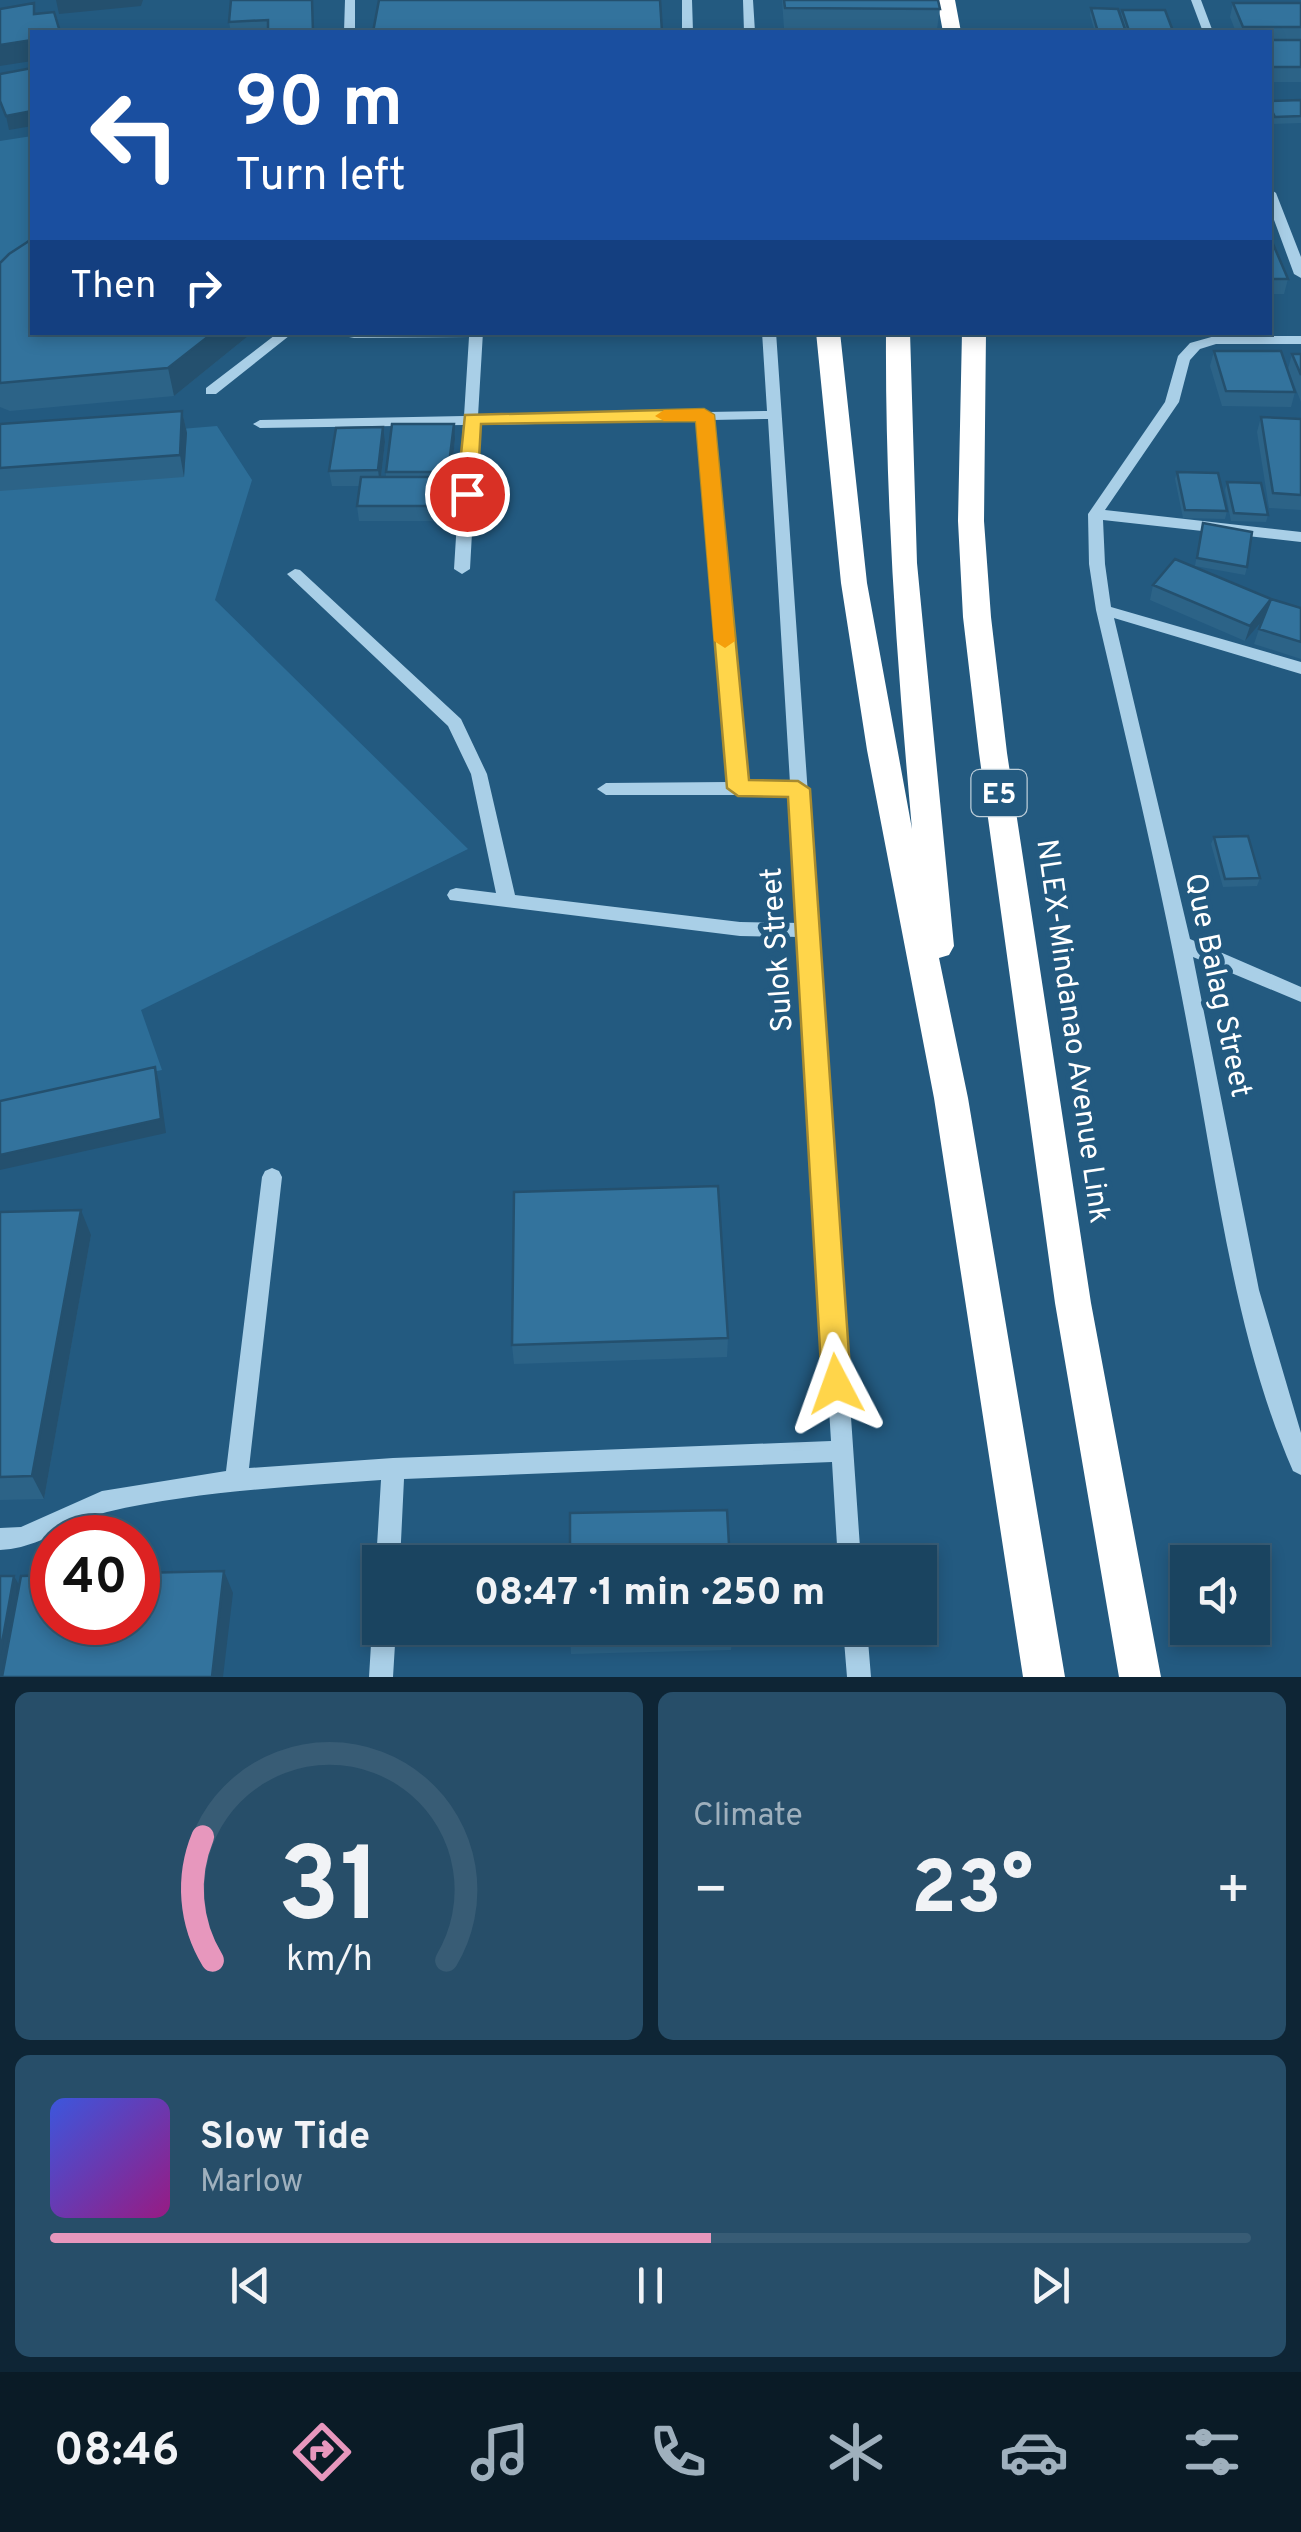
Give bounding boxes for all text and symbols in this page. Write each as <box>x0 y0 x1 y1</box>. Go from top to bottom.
text: 90 m <box>235 62 403 151</box>
icon: left <box>70 70 200 200</box>
text: Turn left <box>235 149 406 206</box>
icon: right <box>176 260 231 315</box>
text: Then <box>70 263 156 312</box>
pin <box>425 452 510 537</box>
icon: arrive <box>440 467 495 522</box>
road number: E5 <box>972 770 1026 816</box>
street label: NLEX-Mindanao Avenue Link <box>1026 837 1117 1226</box>
street label: Sulok Street <box>754 866 803 1033</box>
street label: Que Balag Street <box>1175 870 1258 1101</box>
position arrow <box>784 1332 888 1436</box>
speed limit sign: 40 <box>30 1515 160 1645</box>
map controls <box>1170 1545 1270 1645</box>
button: sound <box>1170 1545 1270 1645</box>
text: 08:47 · 1 min · 250 m <box>474 1570 825 1619</box>
text: Climate <box>693 1797 803 1837</box>
text: 31 <box>277 1826 381 1958</box>
text: 23° <box>911 1845 1033 1940</box>
text: − <box>693 1858 728 1928</box>
text: + <box>1216 1858 1251 1928</box>
text: km/h <box>286 1938 372 1984</box>
text: Slow Tide <box>200 2114 370 2163</box>
text: Marlow <box>200 2163 303 2203</box>
icon: previous <box>223 2258 278 2313</box>
icon: pause <box>623 2258 678 2313</box>
icon: next <box>1023 2258 1078 2313</box>
icon: directions <box>287 2417 357 2487</box>
icon: music <box>465 2417 535 2487</box>
icon: phone <box>643 2417 713 2487</box>
icon: climate <box>821 2417 891 2487</box>
icon: car <box>999 2417 1069 2487</box>
icon: filters <box>1177 2417 1247 2487</box>
text: 08:46 <box>54 2424 179 2481</box>

